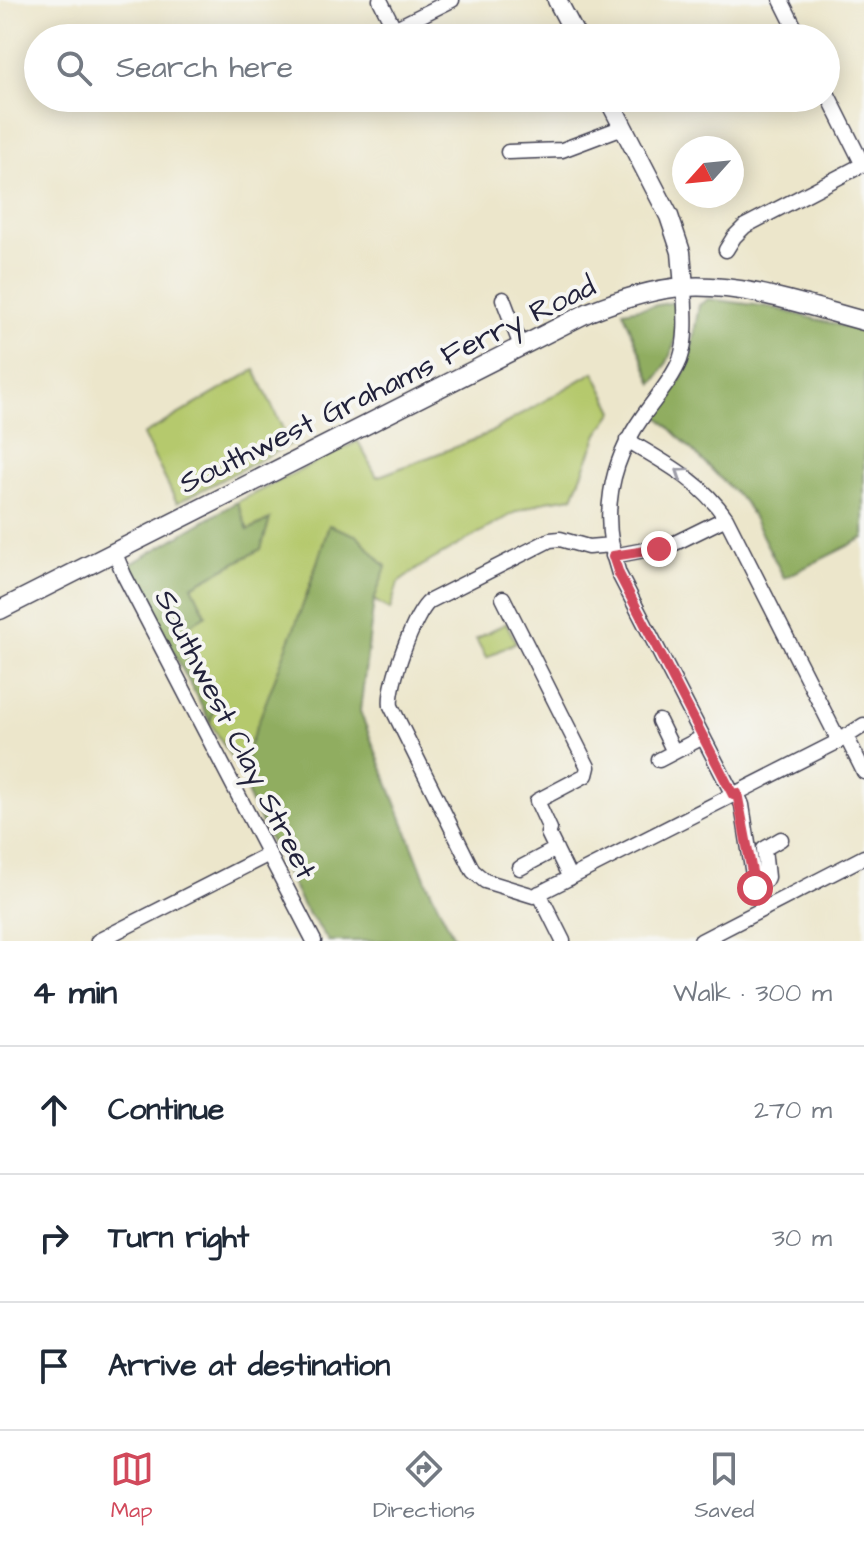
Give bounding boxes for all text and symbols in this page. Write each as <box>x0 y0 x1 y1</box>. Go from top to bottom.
search box <box>24 24 840 112</box>
icon: search <box>52 46 96 90</box>
text: Search here <box>116 47 293 89</box>
north arrow <box>672 136 744 208</box>
street label: Southwest Grahams Ferry Road <box>172 265 603 505</box>
one-way arrow <box>676 468 690 483</box>
route end <box>641 531 677 567</box>
street label: Southwest Clay Street <box>143 582 327 887</box>
route start <box>737 870 773 906</box>
text: 4 min <box>32 969 117 1017</box>
text: Walk · 300 m <box>673 975 832 1011</box>
icon: ahead <box>32 1088 76 1132</box>
text: Continue <box>108 1089 224 1131</box>
text: 270 m <box>754 1092 832 1128</box>
icon: right <box>32 1216 76 1260</box>
text: Turn right <box>108 1217 249 1259</box>
text: 30 m <box>772 1220 832 1256</box>
icon: arrive <box>32 1344 76 1388</box>
text: Arrive at destination <box>108 1345 390 1387</box>
tab: Map <box>110 1447 154 1526</box>
tab: Directions <box>373 1447 475 1526</box>
tab: Saved <box>694 1447 754 1526</box>

